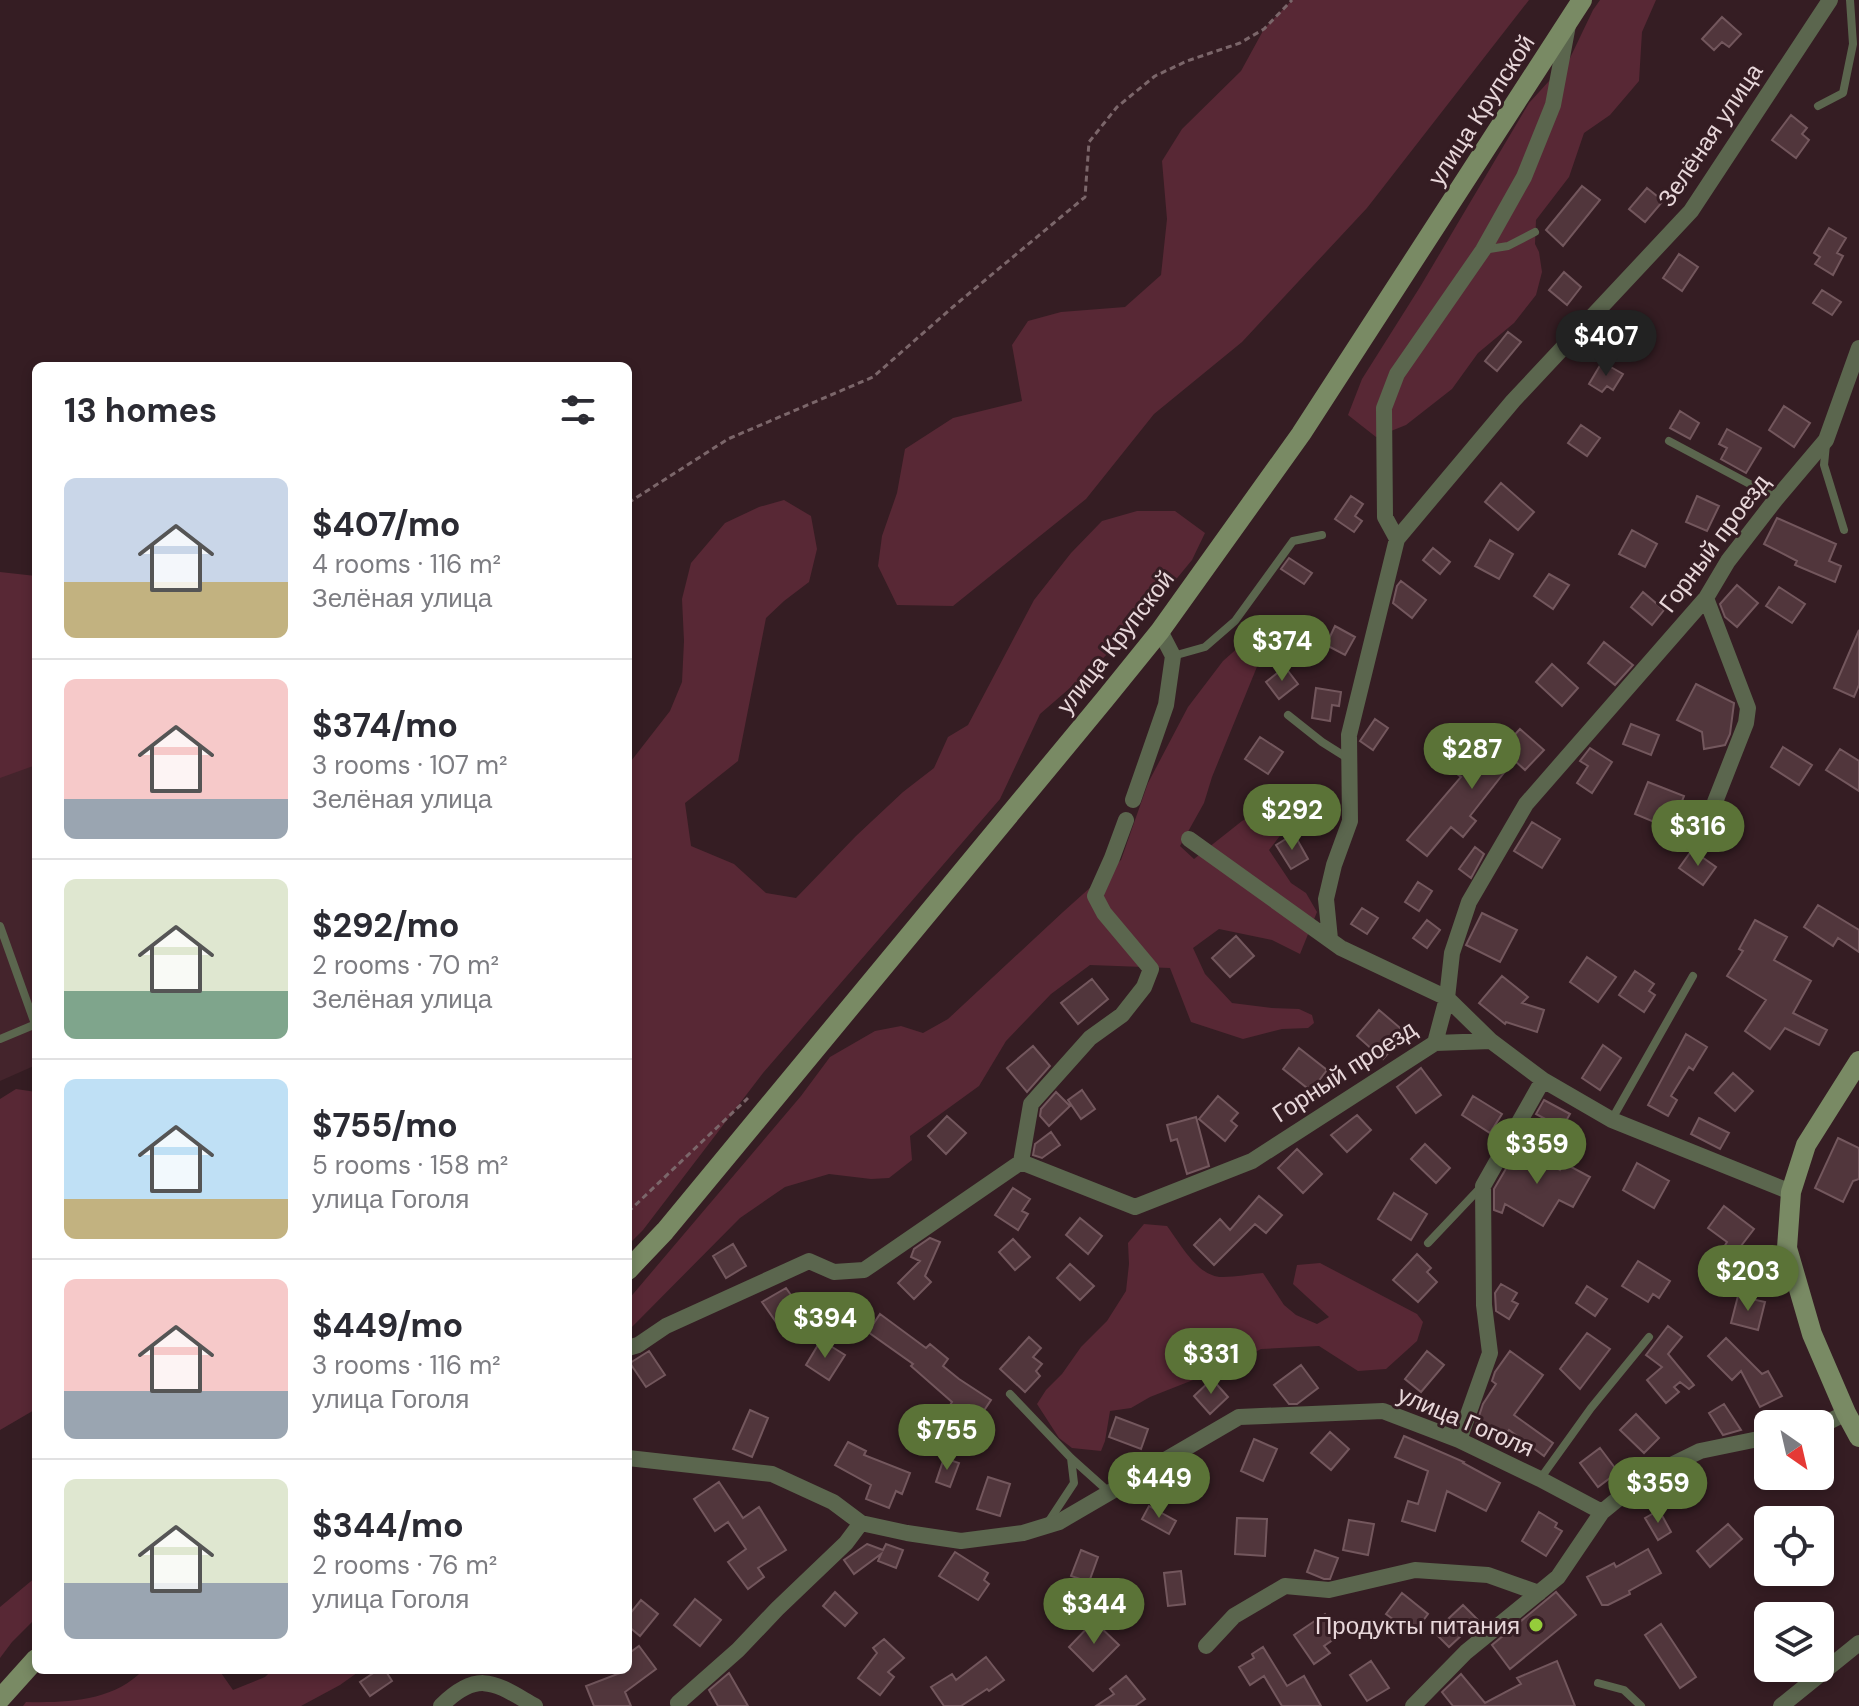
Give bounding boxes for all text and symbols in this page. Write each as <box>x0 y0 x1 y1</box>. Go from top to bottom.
street label: улица Крупской <box>1421 29 1541 191</box>
street label: Зелёная улица <box>1651 57 1770 213</box>
pin: $407 <box>1559 310 1653 378</box>
text: $407 <box>1574 319 1638 353</box>
text: 13 homes <box>64 388 217 433</box>
icon: filters <box>556 388 600 432</box>
street label: Горный проезд <box>1652 468 1776 618</box>
text: $407/mo <box>312 502 461 547</box>
icon: home <box>128 510 224 606</box>
text: 4 rooms · 116 m² <box>312 547 501 581</box>
street label: улица Крупской <box>1049 564 1181 720</box>
text: Зелёная улица <box>312 581 492 615</box>
pin: $374 <box>1235 615 1329 683</box>
text: $374 <box>1252 624 1312 658</box>
text: $374/mo <box>312 703 458 748</box>
icon: home <box>128 711 224 807</box>
pin: $287 <box>1425 723 1519 791</box>
text: $287 <box>1442 732 1502 766</box>
text: 3 rooms · 107 m² <box>312 748 508 782</box>
text: Зелёная улица <box>312 782 492 816</box>
pin: $292 <box>1245 784 1339 852</box>
text: $292 <box>1261 793 1323 827</box>
pin: $316 <box>1651 800 1745 868</box>
text: $316 <box>1669 809 1727 843</box>
text: $292/mo <box>312 903 460 948</box>
icon: home <box>128 911 224 1007</box>
text: 2 rooms · 70 m² <box>312 948 499 982</box>
text: Зелёная улица <box>312 982 492 1016</box>
street label: Горный проезд <box>1266 1013 1422 1129</box>
text: $755/mo <box>312 1103 458 1148</box>
icon: home <box>128 1111 224 1207</box>
pin: $359 <box>1490 1118 1584 1186</box>
text: $359 <box>1505 1127 1569 1161</box>
text: 5 rooms · 158 m² <box>312 1148 508 1182</box>
text: улица Гоголя <box>312 1182 469 1216</box>
pin: $203 <box>1701 1245 1795 1313</box>
text: $203 <box>1716 1254 1780 1288</box>
pin: $394 <box>778 1292 872 1360</box>
text: $394 <box>793 1301 857 1335</box>
text: $449/mo <box>312 1303 463 1348</box>
icon: home <box>128 1311 224 1407</box>
pin: $331 <box>1164 1328 1258 1396</box>
text: $331 <box>1183 1337 1239 1371</box>
text: 3 rooms · 116 m² <box>312 1348 501 1382</box>
street label: улица Гоголя <box>1393 1378 1539 1464</box>
text: улица Гоголя <box>312 1382 469 1416</box>
pin: $755 <box>900 1404 994 1472</box>
north arrow <box>1754 1410 1834 1490</box>
map controls <box>1754 1410 1834 1682</box>
text: $755 <box>916 1413 978 1447</box>
pin: $449 <box>1112 1452 1206 1520</box>
pin: $359 <box>1611 1457 1705 1525</box>
text: $449 <box>1126 1461 1192 1495</box>
text: $359 <box>1626 1466 1690 1500</box>
text: $344/mo <box>312 1503 464 1548</box>
button: locate <box>1754 1506 1834 1586</box>
icon: home <box>128 1511 224 1607</box>
text: 2 rooms · 76 m² <box>312 1548 497 1582</box>
pin: $344 <box>1047 1578 1141 1646</box>
text: улица Гоголя <box>312 1582 469 1616</box>
text: $344 <box>1061 1587 1127 1621</box>
button: layers <box>1754 1602 1834 1682</box>
place label: Продукты питания <box>1315 1610 1520 1641</box>
marker: Продукты питания <box>1527 1616 1545 1634</box>

